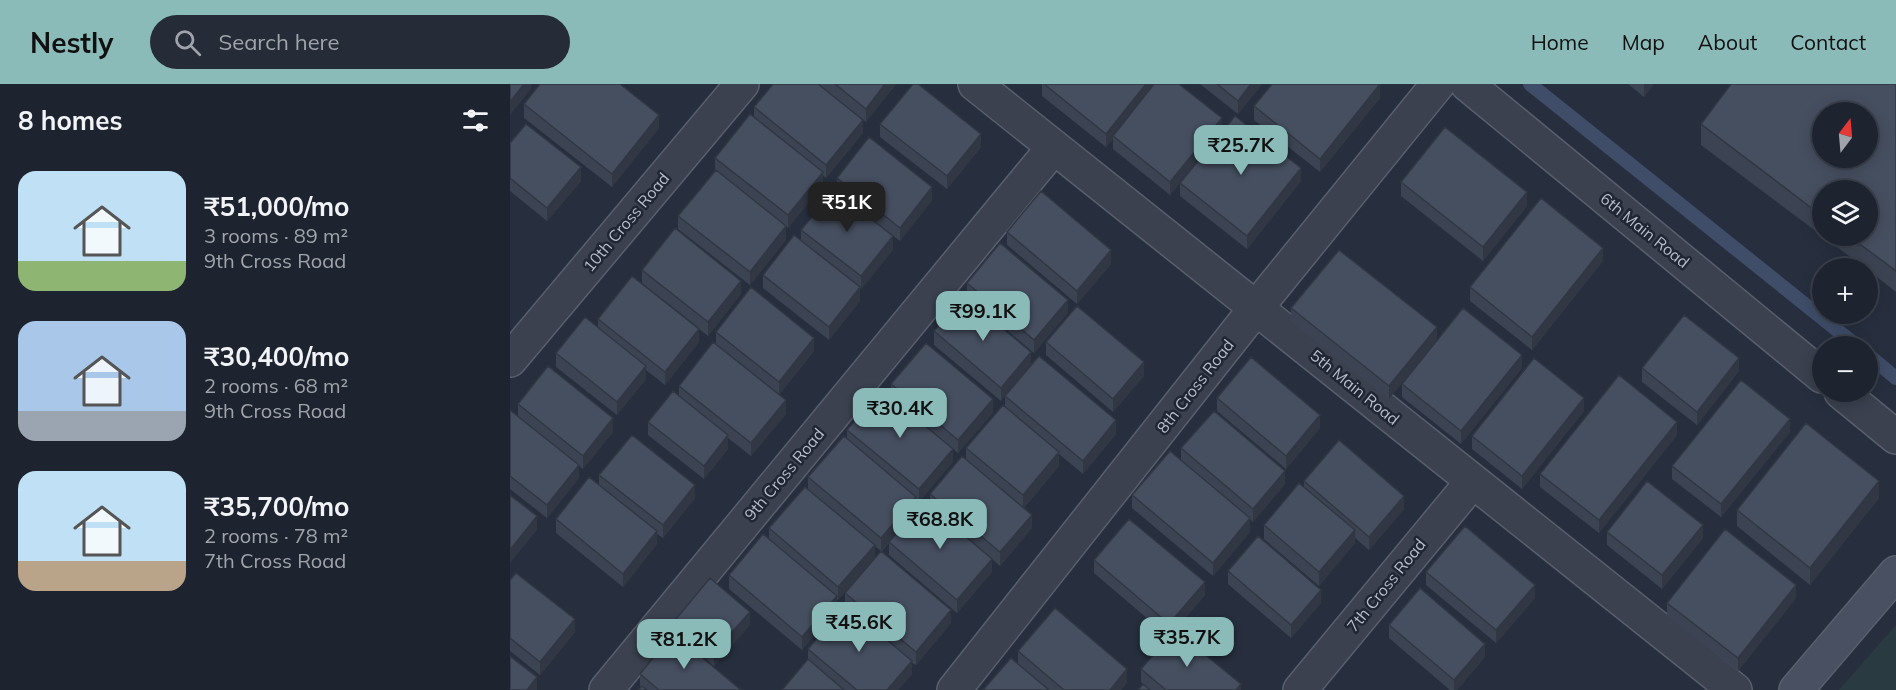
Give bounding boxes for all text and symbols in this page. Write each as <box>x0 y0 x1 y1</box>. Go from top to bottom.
search box <box>150 15 570 69</box>
text: Nestly <box>30 25 114 60</box>
icon: search <box>171 26 204 59</box>
text: Search here <box>219 28 339 56</box>
text: Home <box>1531 29 1589 55</box>
text: Map <box>1622 29 1665 55</box>
text: About <box>1698 29 1757 55</box>
text: Contact <box>1790 29 1866 55</box>
north arrow <box>1812 102 1878 168</box>
map controls <box>1812 102 1878 402</box>
text: 8 homes <box>18 104 122 137</box>
icon: filters <box>459 104 492 137</box>
pin: ₹25.7K <box>1192 125 1290 176</box>
text: ₹25.7K <box>1208 132 1274 157</box>
street label: 10th Cross Road <box>579 168 673 276</box>
button: layers <box>1812 180 1878 246</box>
pin: ₹51K <box>811 182 883 233</box>
street label: 6th Main Road <box>1596 188 1694 272</box>
text: ₹51K <box>822 189 872 214</box>
text: ₹51,000/mo <box>204 190 349 223</box>
icon: home <box>66 195 138 267</box>
text: 3 rooms · 89 m² <box>204 223 348 248</box>
text: 9th Cross Road <box>204 248 346 273</box>
button: + <box>1812 258 1878 324</box>
pin: ₹99.1K <box>934 291 1032 342</box>
text: ₹99.1K <box>950 298 1016 323</box>
street label: 8th Cross Road <box>1152 335 1238 437</box>
button: − <box>1812 336 1878 402</box>
text: ₹30,400/mo <box>204 340 349 373</box>
icon: home <box>66 345 138 417</box>
street label: 5th Main Road <box>1306 345 1404 429</box>
text: 2 rooms · 68 m² <box>204 373 348 398</box>
pin: ₹30.4K <box>851 388 949 439</box>
text: ₹30.4K <box>867 395 933 420</box>
text: 9th Cross Road <box>204 398 346 423</box>
street label: 9th Cross Road <box>740 424 828 524</box>
text: ₹35,700/mo <box>204 490 349 523</box>
icon: home <box>66 495 138 567</box>
pin: ₹68.8K <box>891 499 989 550</box>
text: ₹68.8K <box>907 506 973 531</box>
text: 2 rooms · 78 m² <box>204 523 348 548</box>
street label: 7th Cross Road <box>1342 534 1430 636</box>
text: 7th Cross Road <box>204 548 346 573</box>
pin: ₹45.6K <box>810 602 908 653</box>
text: ₹45.6K <box>826 609 892 634</box>
pin: ₹35.7K <box>1138 617 1236 668</box>
pin: ₹81.2K <box>635 619 733 670</box>
text: ₹35.7K <box>1154 624 1220 649</box>
text: ₹81.2K <box>651 626 717 651</box>

